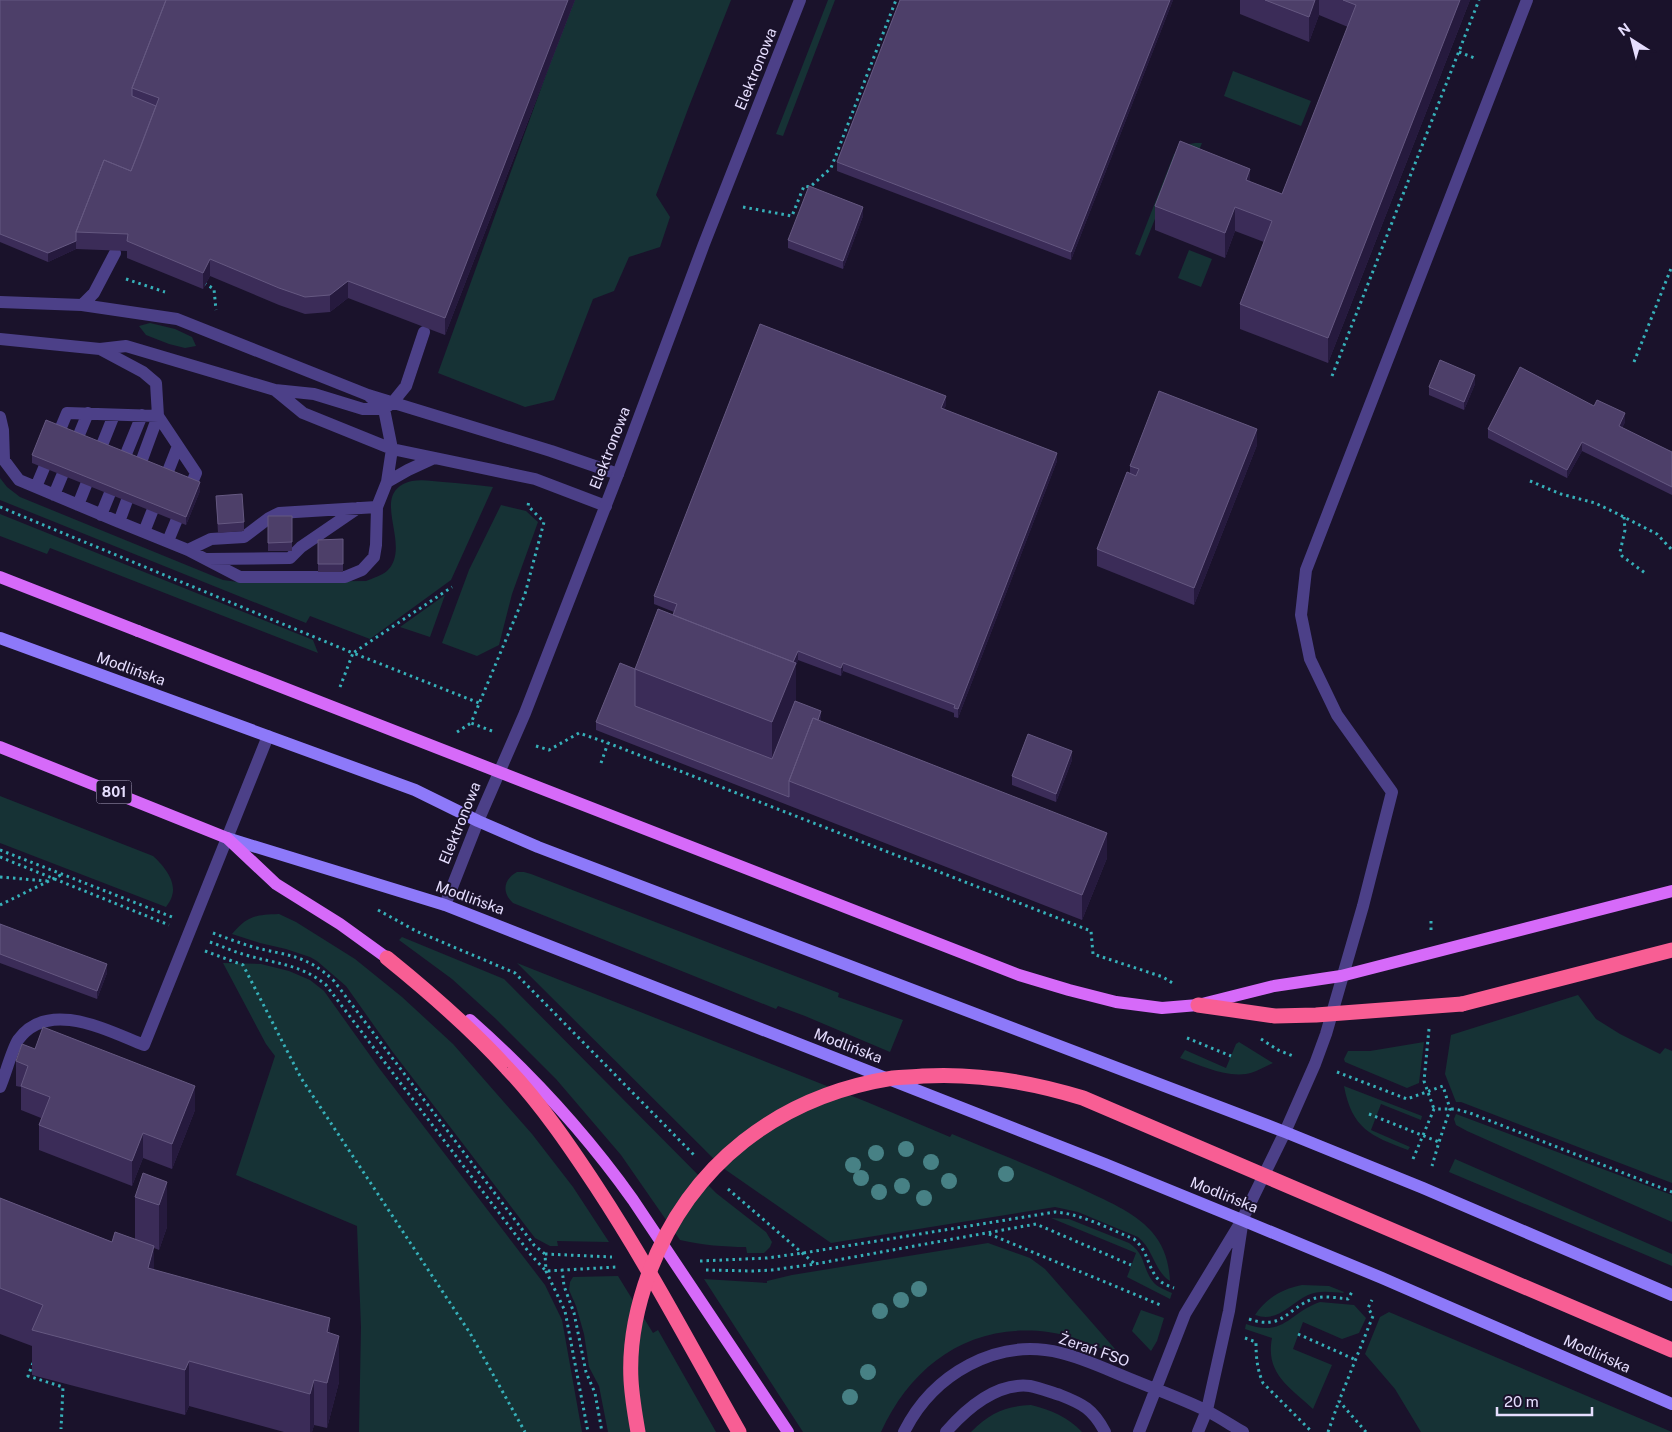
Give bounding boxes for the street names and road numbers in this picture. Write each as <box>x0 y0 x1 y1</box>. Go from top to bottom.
street label: Elektronowa <box>731 25 780 112</box>
street label: Elektronowa <box>586 404 633 491</box>
street label: Modlińska <box>95 648 168 689</box>
street label: Elektronowa <box>435 779 484 866</box>
road number: 801 <box>96 780 132 804</box>
street label: Modlińska <box>434 877 507 918</box>
street label: Modlińska <box>812 1025 885 1066</box>
street label: Modlińska <box>1188 1173 1261 1216</box>
street label: Żerań FSO <box>1057 1329 1132 1370</box>
street label: Modlińska <box>1561 1331 1633 1376</box>

